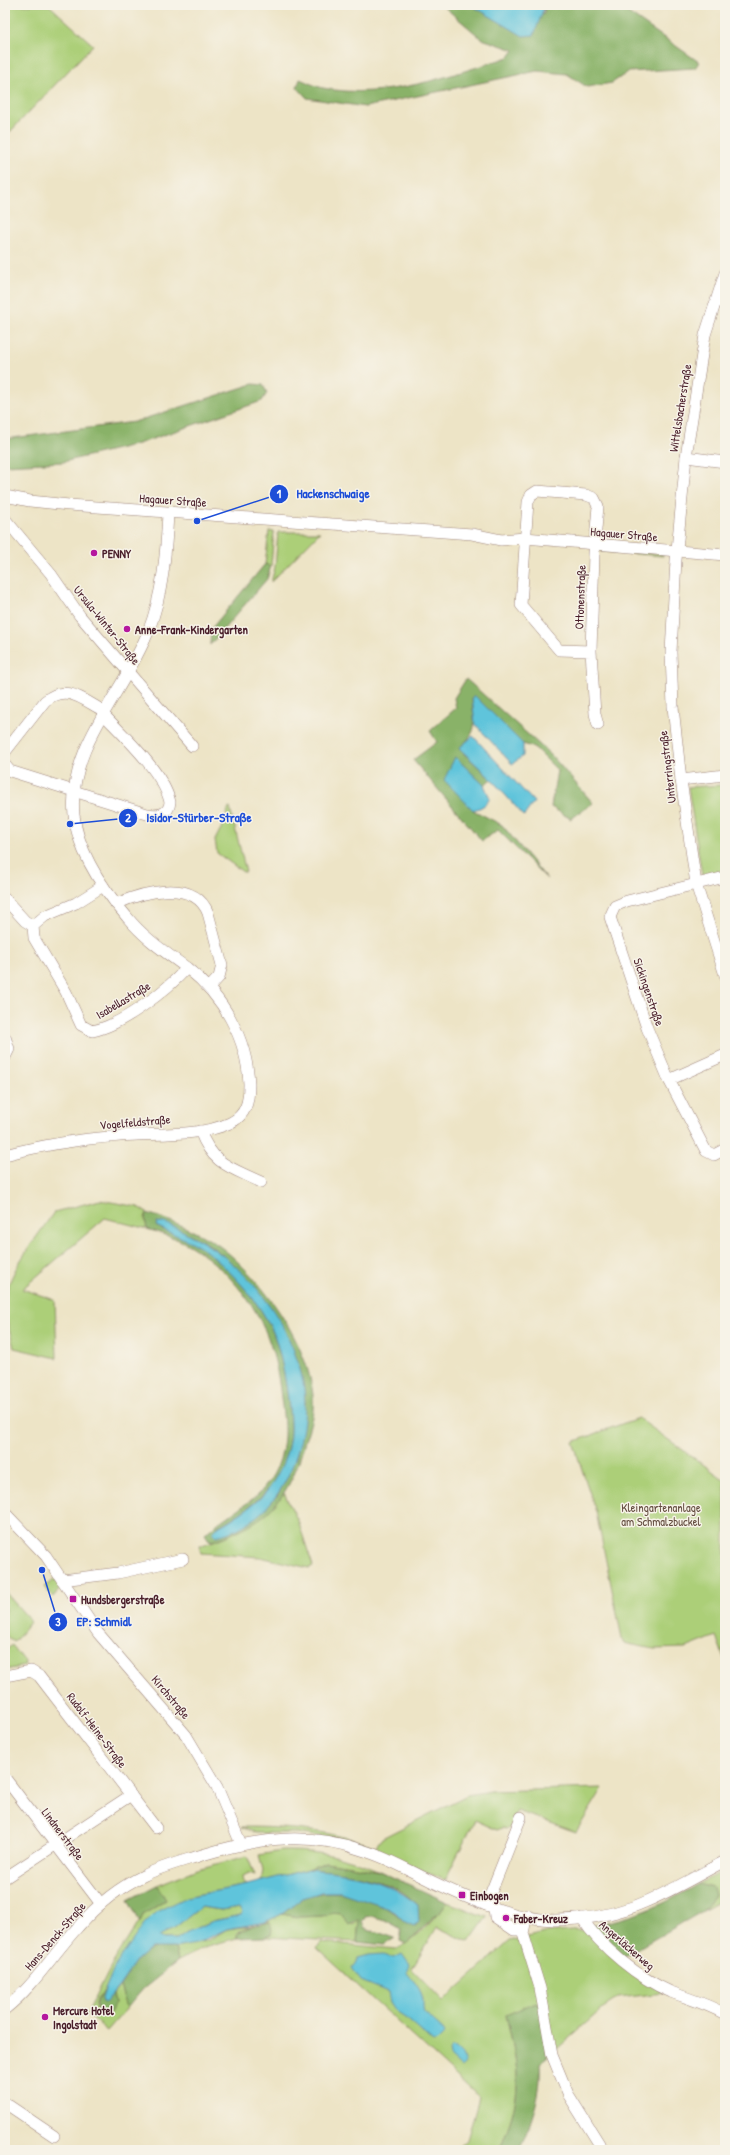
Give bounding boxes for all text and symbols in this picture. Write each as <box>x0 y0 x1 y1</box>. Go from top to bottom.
street label: Wittelsbacherstraße <box>665 363 695 453</box>
callout: Hackenschwaige <box>269 481 378 506</box>
text: Hackenschwaige <box>296 484 370 503</box>
text: 1 <box>277 485 282 502</box>
street label: Hagauer Straße <box>139 489 207 511</box>
street label: Hagauer Straße <box>590 523 659 545</box>
place label: PENNY <box>102 545 132 562</box>
marker: PENNY <box>89 548 99 558</box>
street label: Ottonenstraße <box>570 564 590 630</box>
street label: Ursula-Winter-Straße <box>70 582 144 668</box>
place label: Anne-Frank-Kindergarten <box>135 621 248 639</box>
marker: Anne-Frank-Kindergarten <box>122 624 132 634</box>
street label: Unterringstraße <box>654 730 680 804</box>
callout: Isidor-Stürber-Straße <box>118 805 259 830</box>
text: Isidor-Stürber-Straße <box>146 808 253 827</box>
text: 2 <box>125 809 131 826</box>
street label: Sickingenstraße <box>629 956 669 1028</box>
street label: Isabellastraße <box>93 977 154 1023</box>
street label: Vogelfeldstraße <box>99 1110 171 1134</box>
park label: Kleingartenanlage am Schmalzbuckel <box>621 1499 701 1530</box>
place label: Hundsbergerstraße <box>81 1591 165 1609</box>
marker: Hundsbergerstraße <box>68 1594 78 1604</box>
callout: EP: Schmidl <box>48 1609 139 1634</box>
text: EP: Schmidl <box>77 1612 132 1630</box>
text: 3 <box>55 1613 61 1630</box>
street label: Kirchstraße <box>148 1671 195 1723</box>
street label: Rudolf-Heine-Straße <box>63 1689 131 1771</box>
street label: Lindnerstraße <box>38 1804 88 1864</box>
place label: Einbogen <box>470 1887 509 1905</box>
marker: Einbogen <box>457 1890 467 1900</box>
street label: Hans-Denck-Straße <box>20 1898 90 1974</box>
place label: Faber-Kreuz <box>513 1910 569 1927</box>
marker: Faber-Kreuz <box>501 1913 511 1923</box>
street label: Angerläckerweg <box>596 1916 658 1974</box>
place label: Mercure Hotel Ingolstadt <box>53 2002 115 2034</box>
marker: Mercure Hotel Ingolstadt <box>40 2012 50 2022</box>

